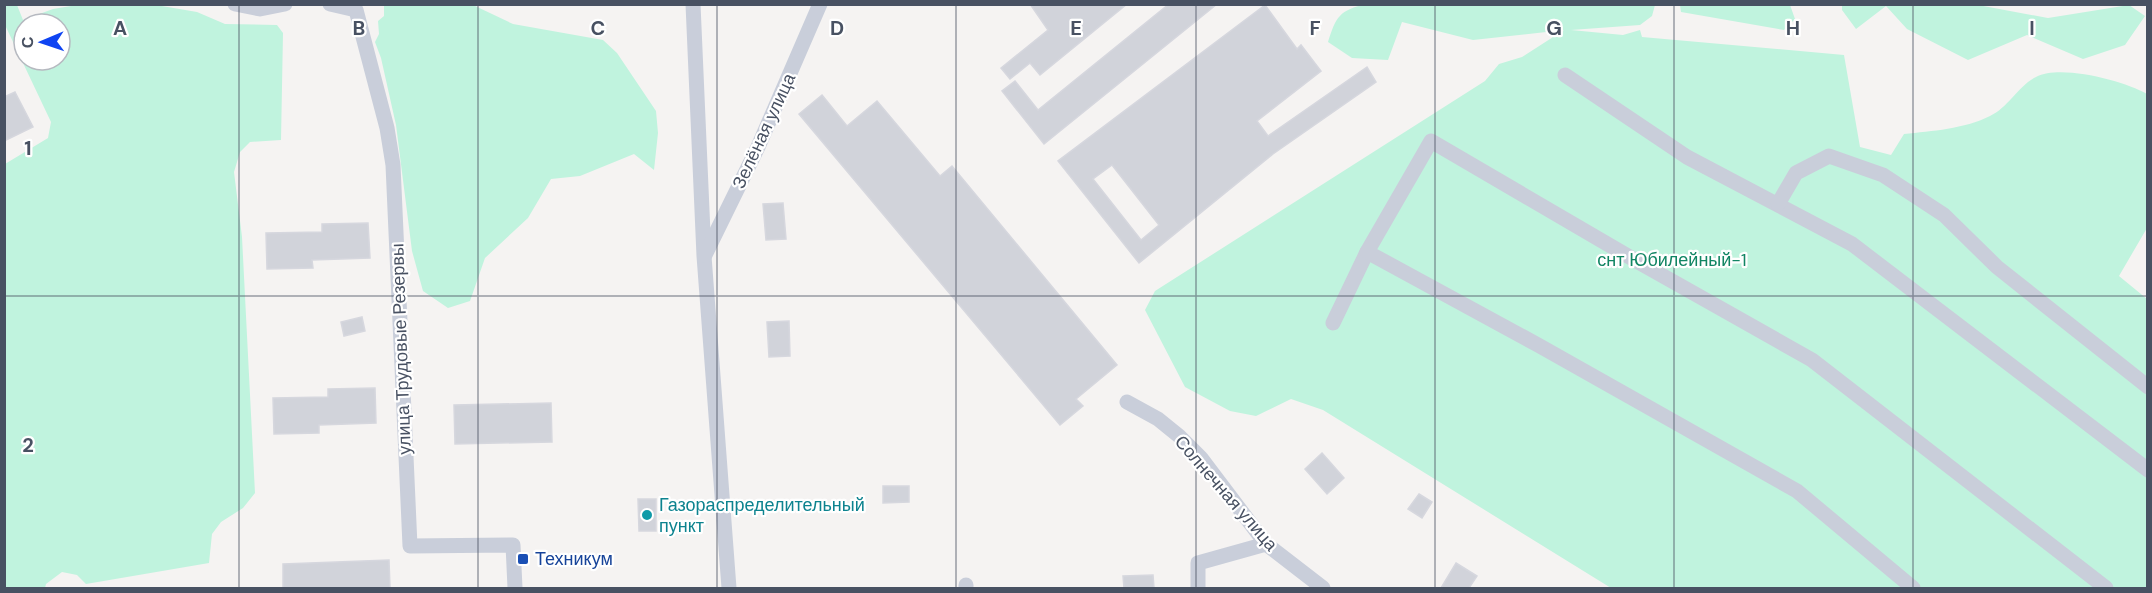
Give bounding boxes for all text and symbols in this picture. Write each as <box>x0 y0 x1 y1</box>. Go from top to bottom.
north arrow <box>12 12 72 72</box>
text: A <box>113 15 127 41</box>
text: B <box>353 15 365 41</box>
text: C <box>591 15 605 41</box>
text: D <box>830 15 844 41</box>
text: E <box>1070 15 1082 41</box>
text: F <box>1309 15 1321 41</box>
text: G <box>1546 15 1562 41</box>
text: H <box>1786 15 1800 41</box>
text: I <box>2029 15 2035 41</box>
text: С <box>17 36 38 49</box>
street label: Зелёная улица <box>727 68 802 193</box>
text: 1 <box>24 135 32 161</box>
street label: улица Трудовые Резервы <box>385 243 417 455</box>
park label: снт Юбилейный-1 <box>1597 248 1747 272</box>
street label: Солнечная улица <box>1169 430 1284 557</box>
text: 2 <box>22 432 34 458</box>
place label: Газораспределительный пункт <box>659 493 865 538</box>
marker: Газораспределительный пункт <box>640 508 654 522</box>
place label: Техникум <box>535 547 613 571</box>
marker: Техникум <box>516 552 530 566</box>

